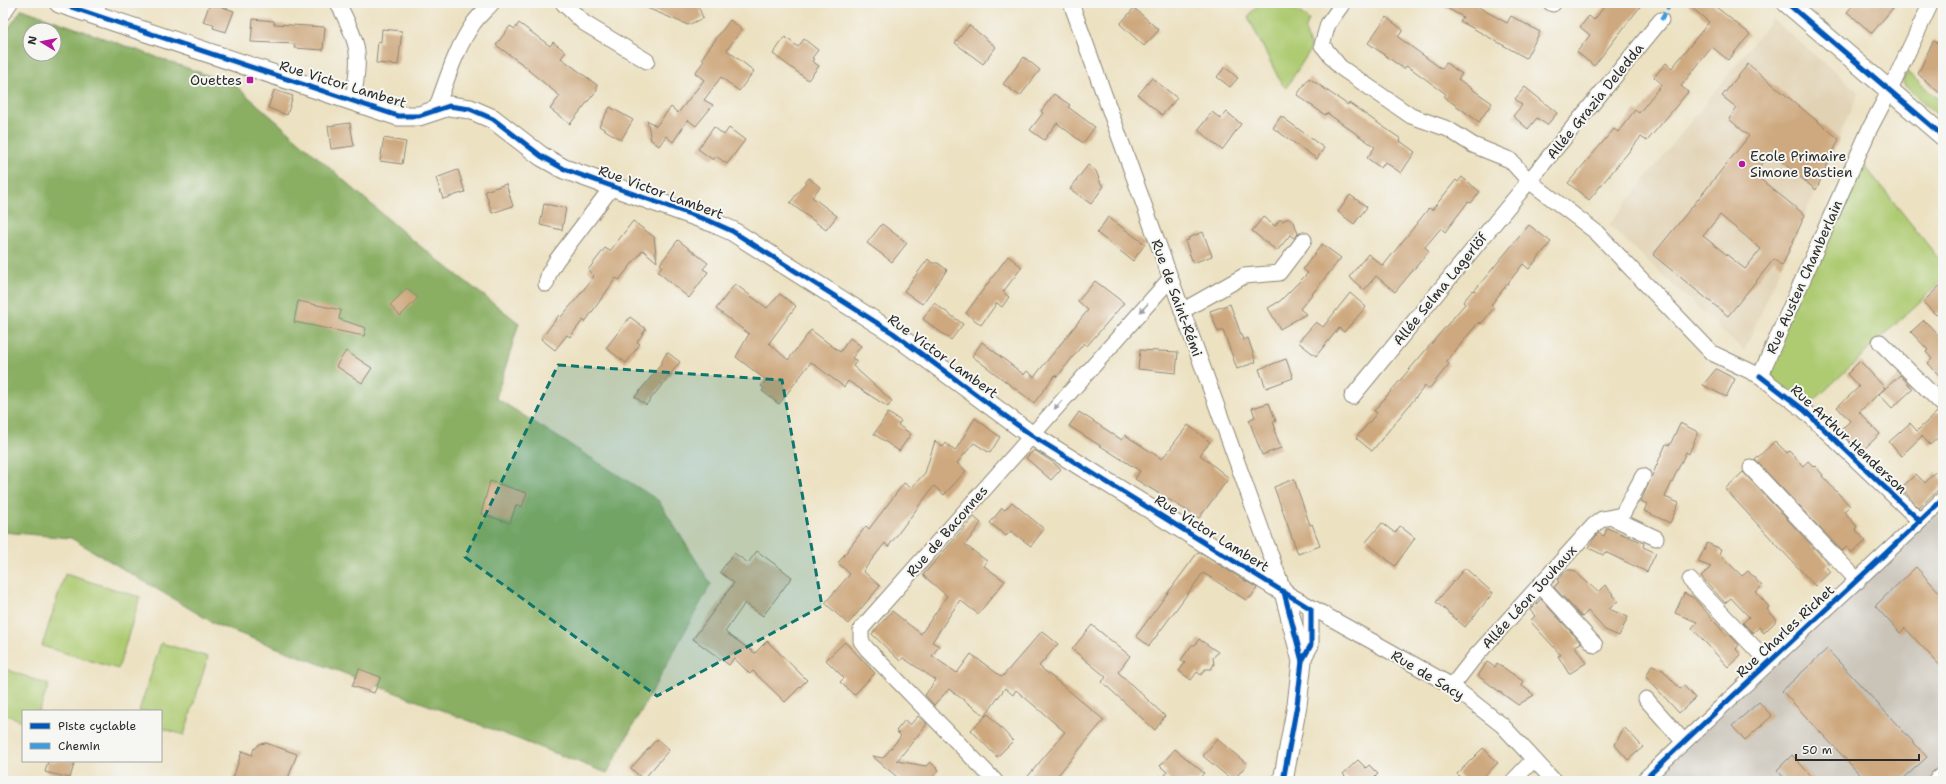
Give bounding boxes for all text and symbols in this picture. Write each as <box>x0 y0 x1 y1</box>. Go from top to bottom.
north arrow <box>22 22 62 62</box>
text: N <box>25 34 41 46</box>
street label: Allée Grazia Deledda <box>1543 39 1648 163</box>
street label: Rue Victor Lambert <box>277 56 409 112</box>
place label: Ouettes <box>190 71 242 89</box>
marker: Ouettes <box>245 75 255 85</box>
place label: Ecole Primaire Simone Bastien <box>1750 147 1853 181</box>
marker: Ecole Primaire Simone Bastien <box>1737 159 1747 169</box>
street label: Rue Victor Lambert <box>596 161 726 223</box>
street label: Rue Austen Chamberlain <box>1762 197 1846 357</box>
street label: Allée Selma Lagerlöf <box>1389 228 1492 349</box>
street label: Rue de Saint-Rémi <box>1147 237 1207 359</box>
one-way arrow <box>1139 303 1149 313</box>
street label: Rue Victor Lambert <box>884 310 1002 402</box>
street label: Rue Arthur Henderson <box>1787 380 1911 498</box>
one-way arrow <box>1053 400 1062 410</box>
street label: Rue de Baconnes <box>902 482 992 580</box>
street label: Rue Victor Lambert <box>1151 490 1273 576</box>
street label: Allée Léon Jouhaux <box>1478 541 1580 653</box>
street label: Rue Charles Richet <box>1732 581 1838 681</box>
street label: Rue de Sacy <box>1388 646 1468 704</box>
legend <box>22 710 162 762</box>
text: Piste cyclable <box>58 718 136 734</box>
scale bar <box>1796 736 1919 762</box>
text: Chemin <box>58 738 100 754</box>
text: 50 m <box>1802 742 1832 758</box>

